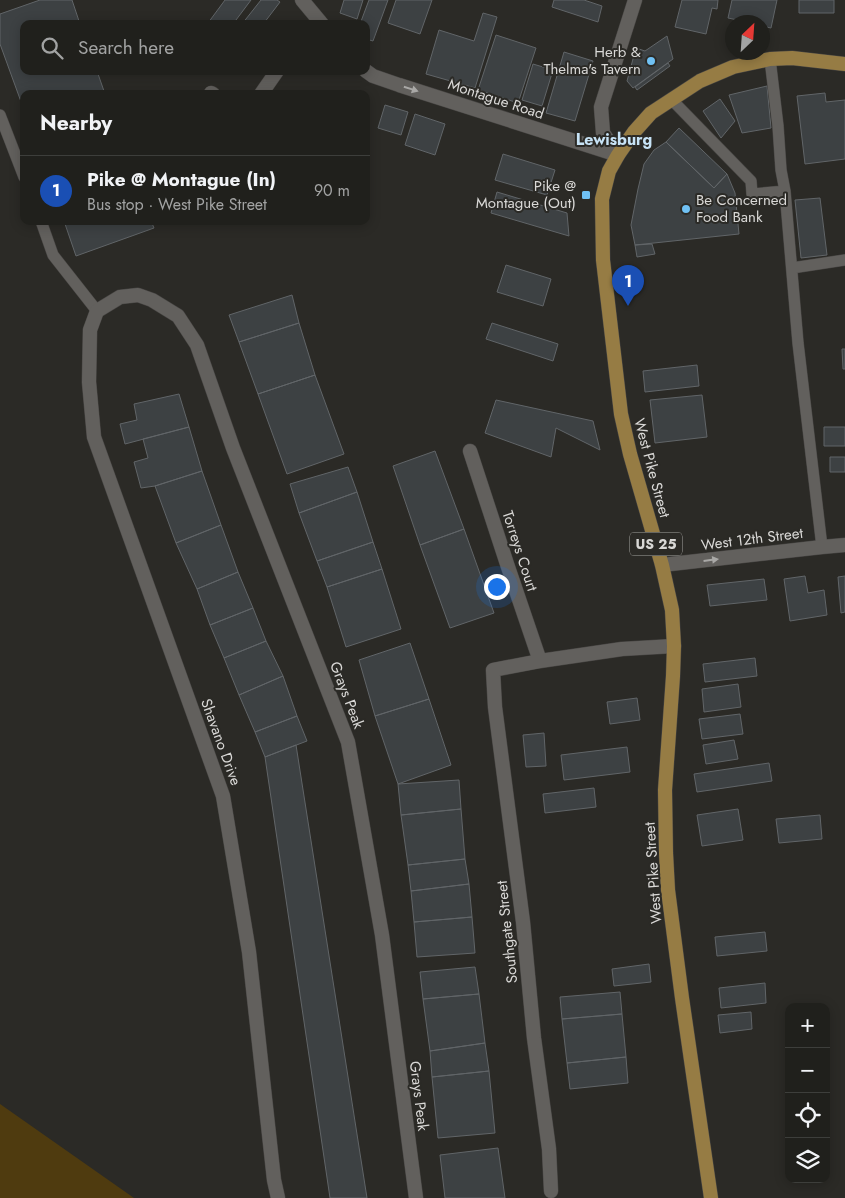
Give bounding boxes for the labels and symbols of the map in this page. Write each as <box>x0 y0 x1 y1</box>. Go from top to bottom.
north arrow <box>725 15 770 60</box>
place label: Herb & Thelma's Tavern <box>543 41 641 80</box>
marker: Herb & Thelma's Tavern <box>645 55 657 67</box>
street label: Montague Road <box>445 73 547 125</box>
one-way arrow <box>404 86 419 94</box>
district label: Lewisburg <box>576 128 652 151</box>
place label: Pike @ Montague (Out) <box>476 175 576 214</box>
marker: Pike @ Montague (Out) <box>580 189 592 201</box>
place label: Be Concerned Food Bank <box>696 189 787 228</box>
marker: Be Concerned Food Bank <box>680 203 692 215</box>
pin: 1 <box>612 265 644 306</box>
street label: West Pike Street <box>628 416 676 521</box>
street label: Torreys Court <box>497 508 543 594</box>
street label: West 12th Street <box>700 522 805 556</box>
road number: US 25 <box>630 532 682 556</box>
one-way arrow <box>703 556 719 564</box>
your location <box>484 574 510 600</box>
street label: Grays Peak <box>324 658 370 732</box>
street label: Shavano Drive <box>195 695 247 789</box>
street label: West Pike Street <box>638 821 668 925</box>
street label: Southgate Street <box>491 879 523 984</box>
street label: Grays Peak <box>404 1060 434 1133</box>

